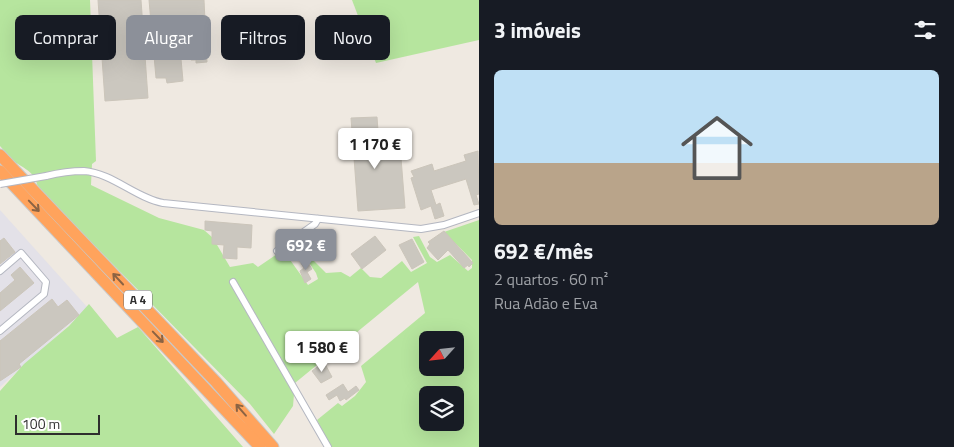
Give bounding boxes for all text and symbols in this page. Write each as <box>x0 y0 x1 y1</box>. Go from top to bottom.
text: 3 imóveis <box>494 14 581 46</box>
chip: Comprar <box>15 15 116 60</box>
chip: Alugar <box>126 15 211 60</box>
chip: Filtros <box>221 15 305 60</box>
chip: Novo <box>315 15 390 60</box>
icon: filters <box>911 16 939 44</box>
icon: home <box>672 103 762 193</box>
pin: 1 170 € <box>329 128 421 170</box>
text: 1 170 € <box>349 132 401 156</box>
one-way arrow <box>28 200 40 213</box>
pin: 692 € <box>271 228 341 271</box>
text: 692 € <box>286 233 326 257</box>
text: 692 €/mês <box>494 235 593 267</box>
text: 2 quartos · 60 m² <box>494 267 608 291</box>
one-way arrow <box>112 273 124 285</box>
road number: A 4 <box>124 290 152 310</box>
text: Rua Adão e Eva <box>494 291 598 315</box>
pin: 1 580 € <box>276 330 368 373</box>
one-way arrow <box>152 331 164 343</box>
north arrow <box>419 331 464 376</box>
map controls <box>419 331 464 431</box>
text: 1 580 € <box>296 335 348 359</box>
button: layers <box>419 386 464 431</box>
one-way arrow <box>235 404 247 417</box>
scale bar <box>15 412 100 435</box>
text: 100 m <box>22 413 60 434</box>

